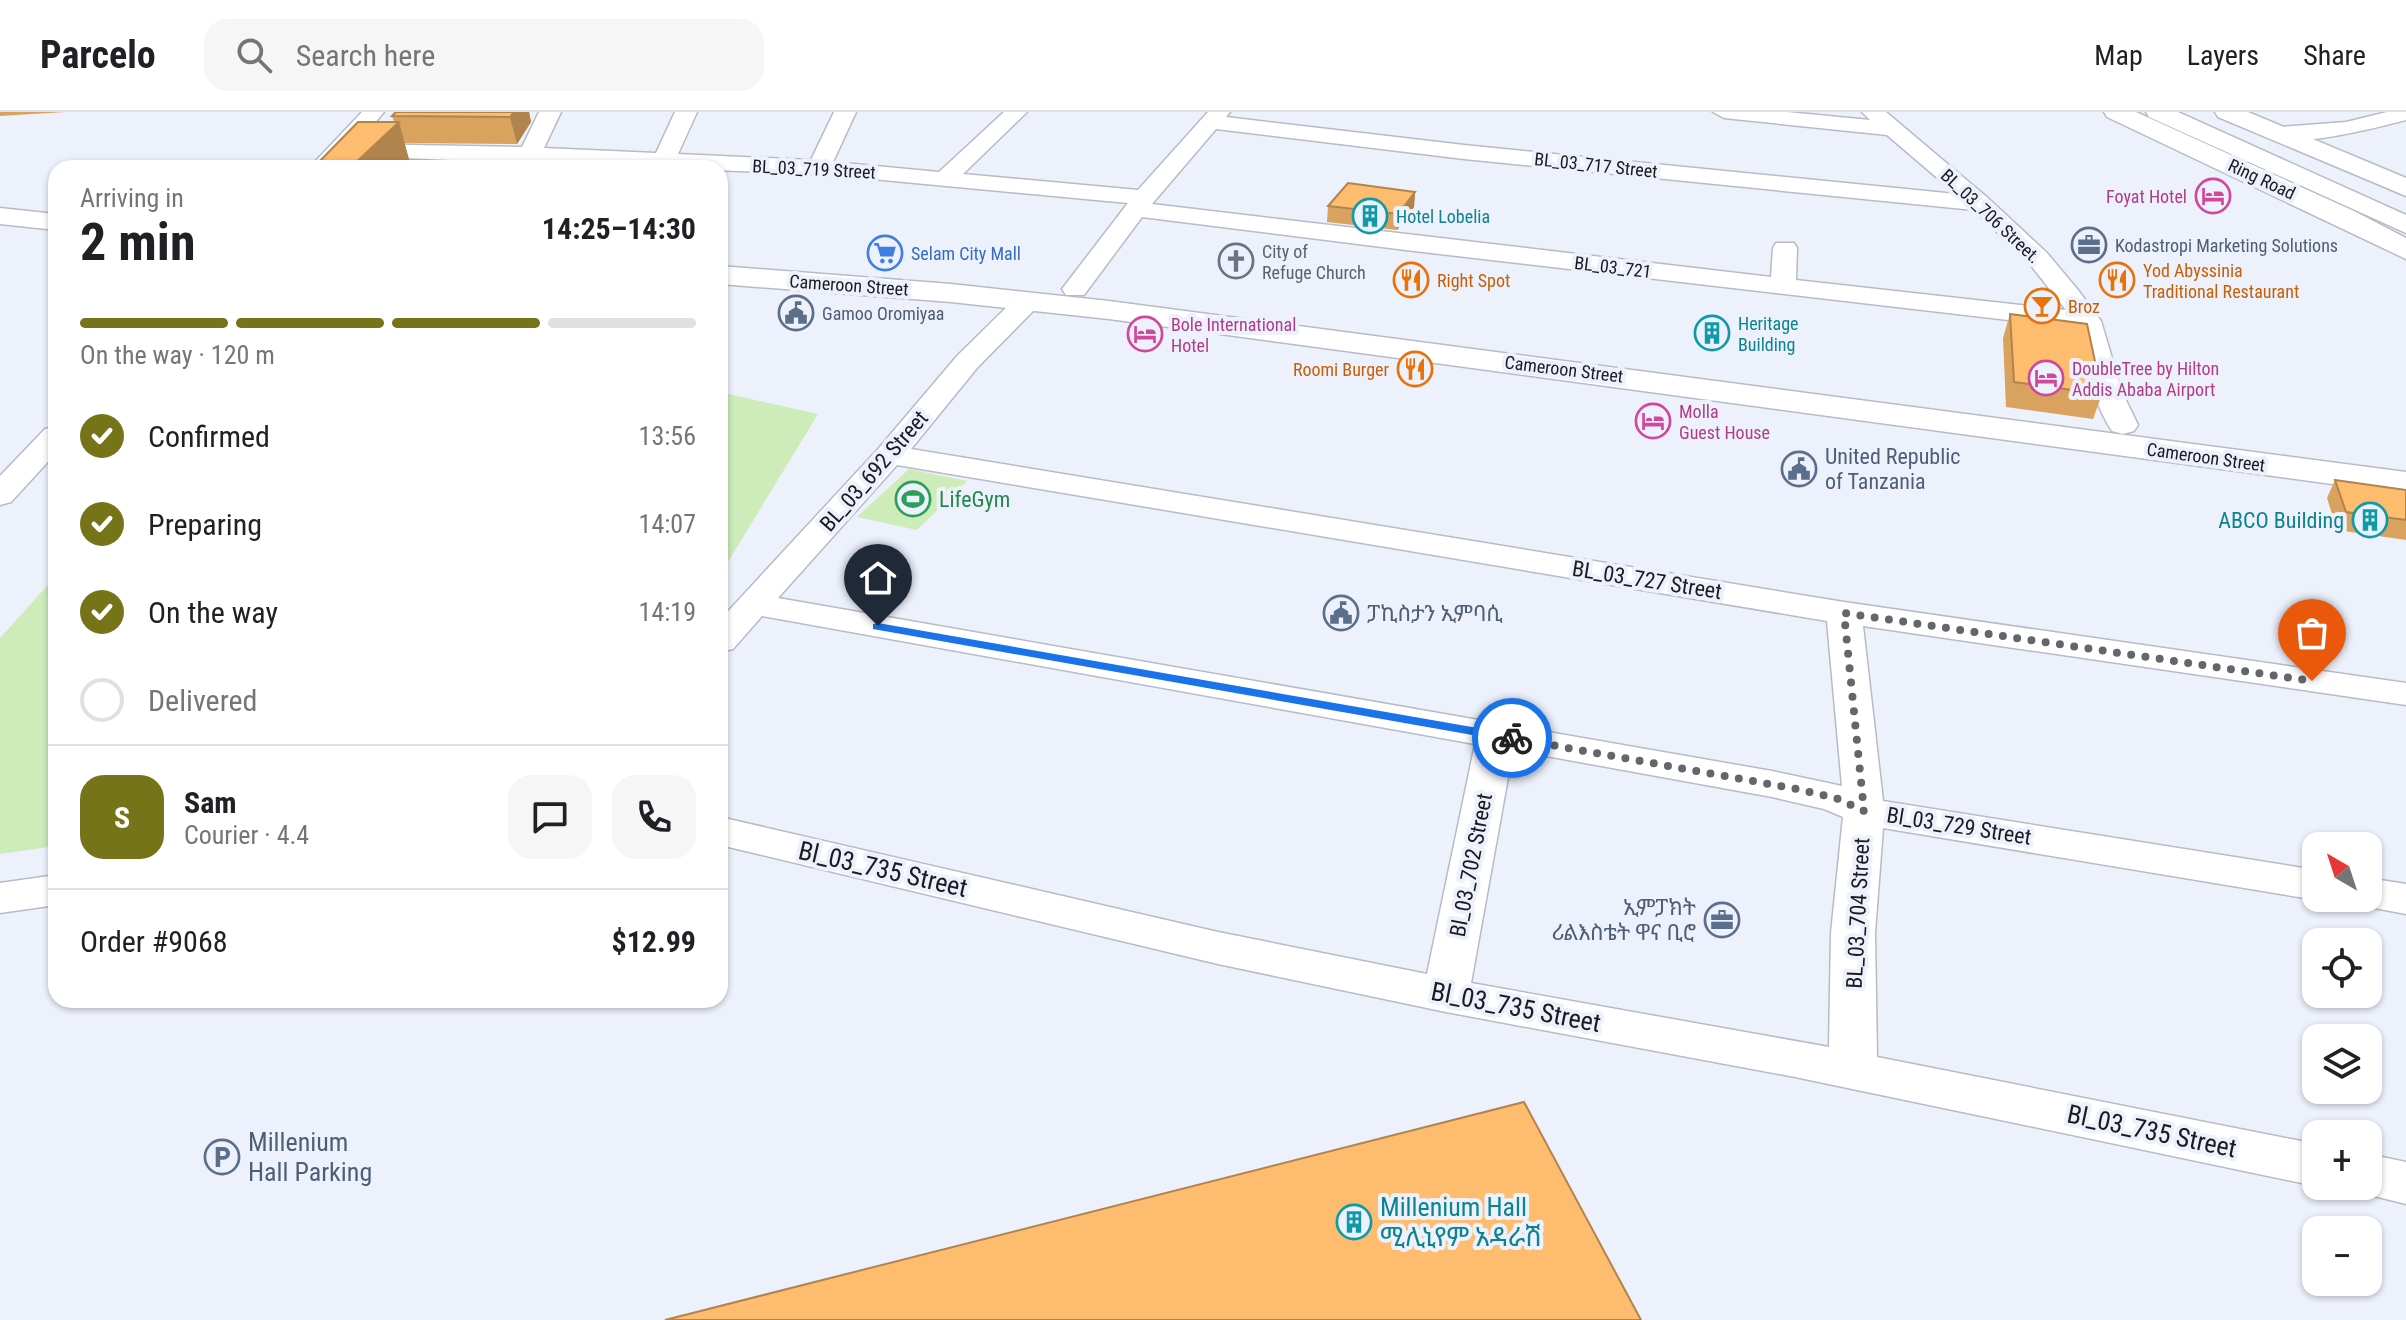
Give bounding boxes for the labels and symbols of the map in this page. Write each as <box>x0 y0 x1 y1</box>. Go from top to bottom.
street label: BL_03_717 Street <box>1533 148 1659 182</box>
street label: Ring Road <box>2225 154 2299 204</box>
street label: BL_03_719 Street <box>752 155 876 183</box>
street label: BL_03_706 Street. <box>1937 165 2045 267</box>
hotel icon: Foyat Hotel <box>2194 177 2232 215</box>
place label: Foyat Hotel <box>2106 186 2187 207</box>
building icon: Hotel Lobelia <box>1351 197 1389 235</box>
place label: Hotel Lobelia <box>1396 206 1490 227</box>
office icon: Kodastropi Marketing Solutions <box>2070 226 2108 264</box>
supermarket icon: Selam City Mall <box>866 234 904 272</box>
place label: Kodastropi Marketing Solutions <box>2115 235 2338 256</box>
place label: City of Refuge Church <box>1262 241 1366 283</box>
church icon: City of Refuge Church <box>1217 242 1255 280</box>
place label: Selam City Mall <box>911 243 1021 264</box>
street label: BL_03_721 <box>1573 252 1653 282</box>
place label: Yod Abyssinia Traditional Restaurant <box>2143 260 2299 302</box>
restaurant icon: Right Spot <box>1392 261 1430 299</box>
restaurant icon: Yod Abyssinia Traditional Restaurant <box>2098 261 2136 299</box>
street label: Cameroon Street <box>789 270 909 300</box>
place label: Right Spot <box>1437 270 1510 291</box>
bar icon: Broz <box>2023 287 2061 325</box>
public building icon: Gamoo Oromiyaa <box>777 294 815 332</box>
place label: Broz <box>2068 296 2100 317</box>
place label: Gamoo Oromiyaa <box>822 303 944 324</box>
place label: Heritage Building <box>1738 313 1798 355</box>
place label: Bole International Hotel <box>1171 314 1296 356</box>
building icon: Heritage Building <box>1693 314 1731 352</box>
hotel icon: Bole International Hotel <box>1126 315 1164 353</box>
restaurant icon: Roomi Burger <box>1396 350 1434 388</box>
street label: Cameroon Street <box>1504 351 1624 387</box>
place label: DoubleTree by Hilton Addis Ababa Airport <box>2072 358 2219 400</box>
place label: Roomi Burger <box>1293 359 1390 380</box>
hotel icon: DoubleTree by Hilton Addis Ababa Airport <box>2027 359 2065 397</box>
place label: Molla Guest House <box>1679 401 1770 443</box>
hotel icon: Molla Guest House <box>1634 402 1672 440</box>
street label: BL_03_692 Street <box>815 406 933 536</box>
street label: Cameroon Street <box>2146 438 2266 476</box>
place label: United Republic of Tanzania <box>1825 444 1960 494</box>
public building icon: United Republic of Tanzania <box>1780 450 1818 488</box>
sports icon: LifeGym <box>894 480 932 518</box>
place label: LifeGym <box>939 487 1010 512</box>
building icon: ABCO Building <box>2351 501 2389 539</box>
place label: ABCO Building <box>2218 508 2344 533</box>
pin <box>844 544 912 626</box>
street label: BL_03_727 Street <box>1570 556 1724 604</box>
public building icon: ፓኪስታን ኢምባሲ <box>1322 594 1360 632</box>
pin <box>2278 599 2346 681</box>
place label: ፓኪስታን ኢምባሲ <box>1367 601 1503 626</box>
courier <box>1472 698 1552 778</box>
street label: Bl_03_702 Street <box>1445 791 1497 939</box>
street label: Bl_03_729 Street <box>1885 802 2033 850</box>
north arrow <box>2302 832 2382 912</box>
street label: Bl_03_735 Street <box>796 835 970 903</box>
street label: BL_03_704 Street <box>1842 837 1874 989</box>
place label: ኢምፓክት ሪልእስቴት ዋና ቢሮ <box>1552 895 1696 945</box>
office icon: ኢምፓክት ሪልእስቴት ዋና ቢሮ <box>1703 901 1741 939</box>
street label: Bl_03_735 Street <box>1429 976 1603 1038</box>
street label: Bl_03_735 Street <box>2065 1098 2239 1164</box>
place label: Millenium Hall Parking <box>248 1127 372 1187</box>
parking icon: Millenium Hall Parking <box>203 1138 241 1176</box>
place label: Millenium Hall ሚሊኒየም አዳራሽ <box>1380 1192 1542 1252</box>
building icon: Millenium Hall ሚሊኒየም አዳራሽ <box>1335 1203 1373 1241</box>

